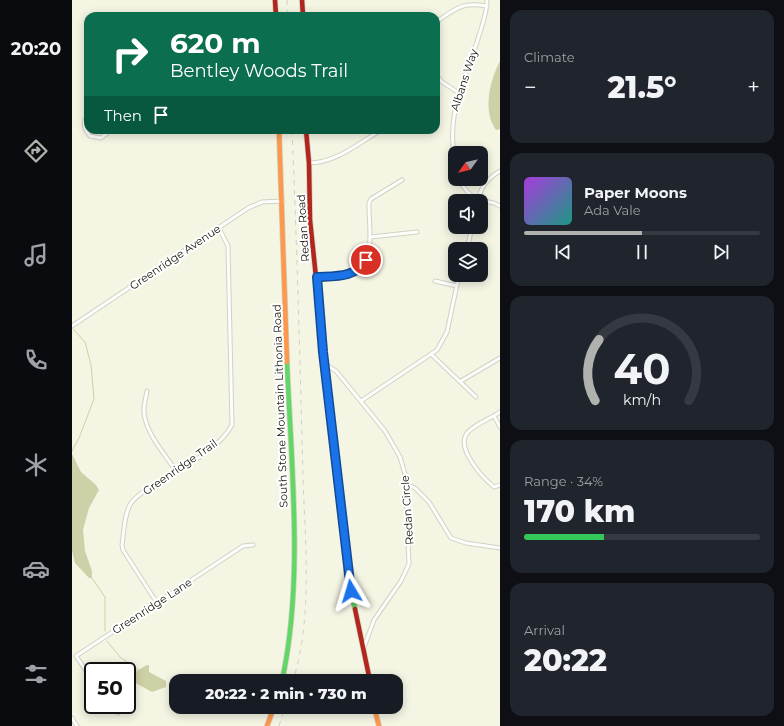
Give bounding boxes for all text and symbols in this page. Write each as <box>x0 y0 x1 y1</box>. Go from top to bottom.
text: 620 m <box>170 26 261 60</box>
icon: right <box>104 28 156 80</box>
text: 20:20 <box>11 38 61 60</box>
street label: Albans Way <box>447 47 481 113</box>
text: Climate <box>524 49 575 65</box>
text: Bentley Woods Trail <box>170 60 348 82</box>
text: 21.5° <box>607 69 677 106</box>
text: − <box>524 74 537 101</box>
text: + <box>747 74 760 101</box>
icon: arrive <box>150 104 172 126</box>
text: Then <box>104 106 142 125</box>
icon: directions <box>22 137 50 165</box>
north arrow <box>448 146 488 186</box>
map controls <box>448 146 488 282</box>
text: Paper Moons <box>584 183 687 202</box>
street label: Redan Road <box>294 194 312 262</box>
button: sound <box>448 194 488 234</box>
text: Ada Vale <box>584 202 641 218</box>
street label: Greenridge Avenue <box>127 221 223 293</box>
icon: music <box>22 241 50 269</box>
icon: previous <box>552 241 574 263</box>
icon: pause <box>631 241 653 263</box>
icon: next <box>710 241 732 263</box>
button: layers <box>448 242 488 282</box>
pin <box>349 243 383 277</box>
icon: arrive <box>355 249 377 271</box>
street label: South Stone Mountain Lithonia Road <box>269 304 291 508</box>
text: 40 <box>614 344 670 394</box>
icon: phone <box>22 346 50 374</box>
text: km/h <box>623 391 661 409</box>
street label: Greenridge Trail <box>140 436 220 498</box>
icon: climate <box>22 451 50 479</box>
text: Range · 34% <box>524 473 603 489</box>
street label: Redan Circle <box>398 474 416 545</box>
text: 170 km <box>524 493 635 530</box>
icon: car <box>22 555 50 583</box>
position arrow <box>330 570 372 612</box>
street label: Greenridge Lane <box>109 575 195 637</box>
text: Arrival <box>524 622 565 638</box>
text: 20:22 <box>524 642 607 679</box>
icon: filters <box>22 660 50 688</box>
speed limit sign: 50 <box>84 662 136 714</box>
text: 20:22 · 2 min · 730 m <box>205 684 367 703</box>

